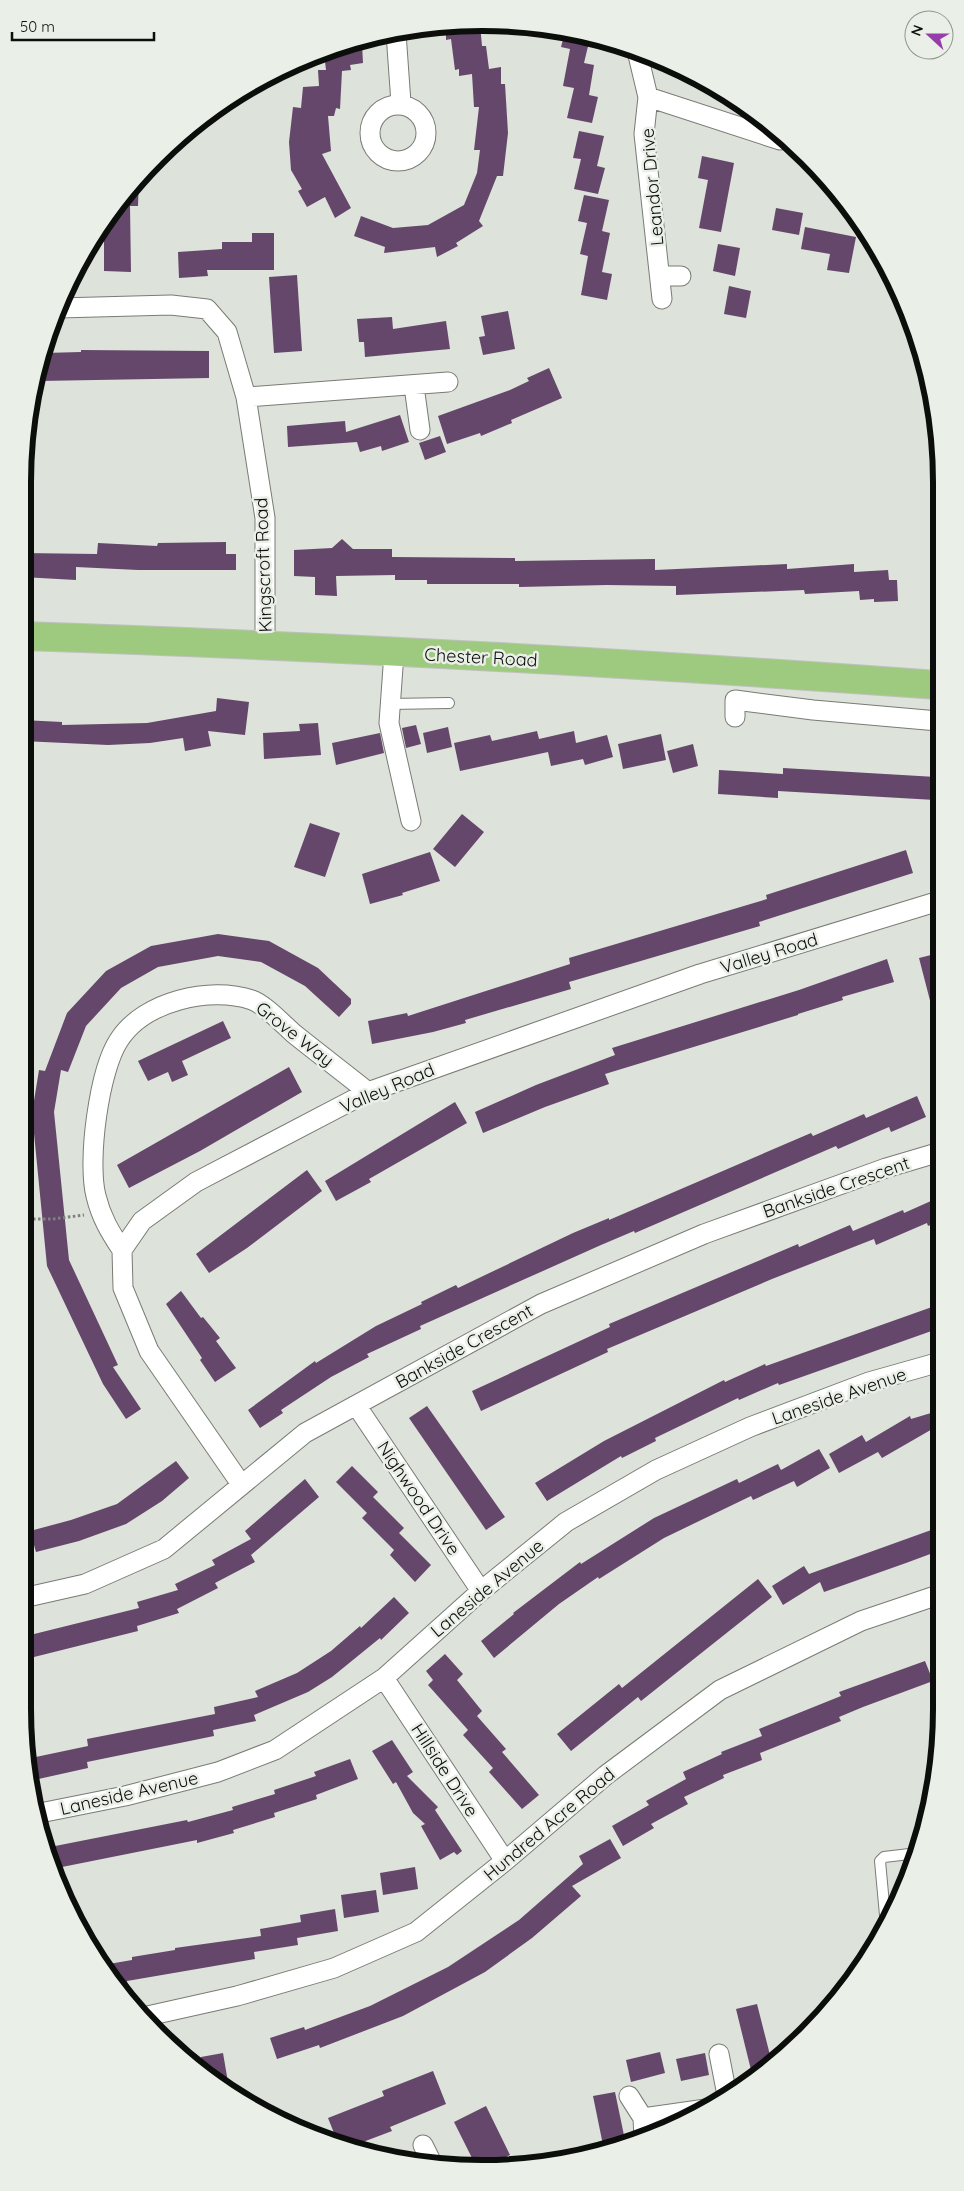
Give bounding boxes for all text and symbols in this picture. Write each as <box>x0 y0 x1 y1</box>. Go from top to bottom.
scale bar <box>12 10 155 42</box>
north arrow <box>904 10 954 60</box>
text: 50 m <box>20 17 55 36</box>
text: N <box>907 22 927 38</box>
street label: Leandor Drive <box>635 127 669 247</box>
street label: Kingscroft Road <box>249 497 277 633</box>
street label: Chester Road <box>424 643 538 671</box>
street label: Valley Road <box>718 927 820 979</box>
street label: Grove Way <box>251 996 339 1072</box>
street label: Valley Road <box>336 1058 438 1118</box>
street label: Bankside Crescent <box>760 1151 912 1223</box>
street label: Bankside Crescent <box>391 1299 537 1393</box>
street label: Laneside Avenue <box>769 1362 909 1430</box>
street label: Nighwood Drive <box>372 1437 466 1559</box>
street label: Laneside Avenue <box>426 1534 548 1642</box>
street label: Hillside Drive <box>406 1719 484 1821</box>
street label: Hundred Acre Road <box>479 1762 619 1886</box>
street label: Laneside Avenue <box>58 1766 200 1820</box>

